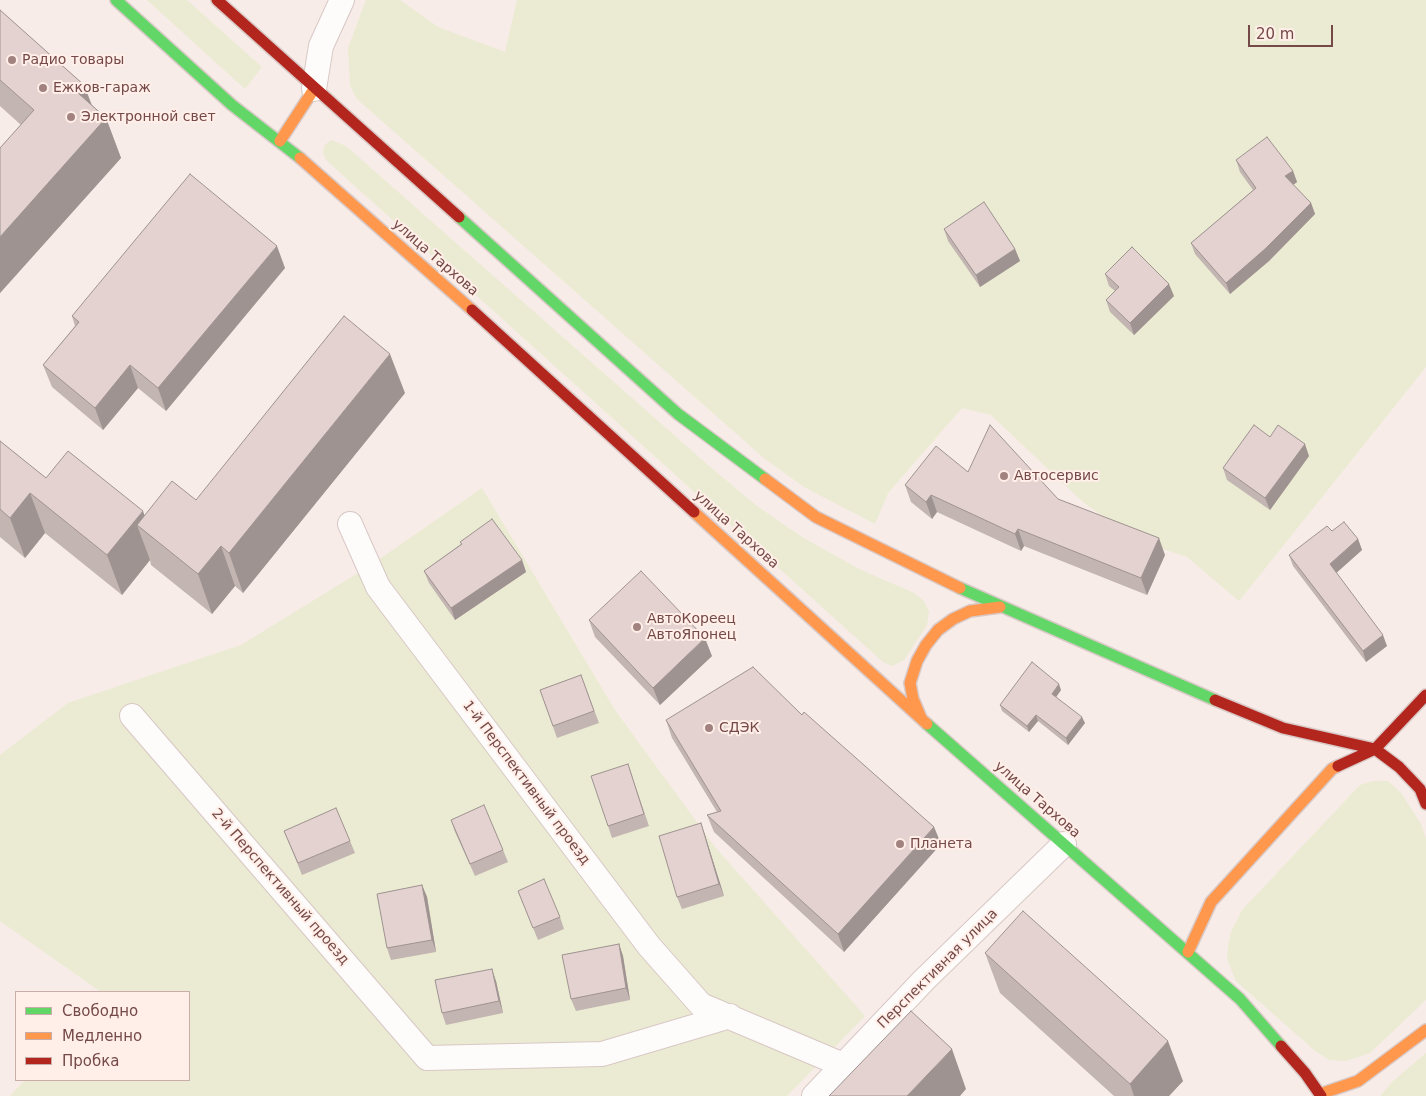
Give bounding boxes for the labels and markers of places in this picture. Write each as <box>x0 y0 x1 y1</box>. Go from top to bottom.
place label: Радио товары <box>22 52 124 68</box>
marker: Радио товары <box>6 54 18 66</box>
place label: Ежков-гараж <box>53 80 151 96</box>
marker: Ежков-гараж <box>37 82 49 94</box>
place label: Электронной свет <box>81 109 216 125</box>
marker: Электронной свет <box>65 111 77 123</box>
place label: Автосервис <box>1014 468 1099 484</box>
marker: Автосервис <box>998 470 1010 482</box>
place label: АвтоКореец АвтоЯпонец <box>647 611 736 644</box>
marker: АвтоКореец АвтоЯпонец <box>631 621 643 633</box>
place label: СДЭК <box>719 720 759 736</box>
marker: СДЭК <box>703 722 715 734</box>
place label: Планета <box>910 836 973 852</box>
marker: Планета <box>894 838 906 850</box>

